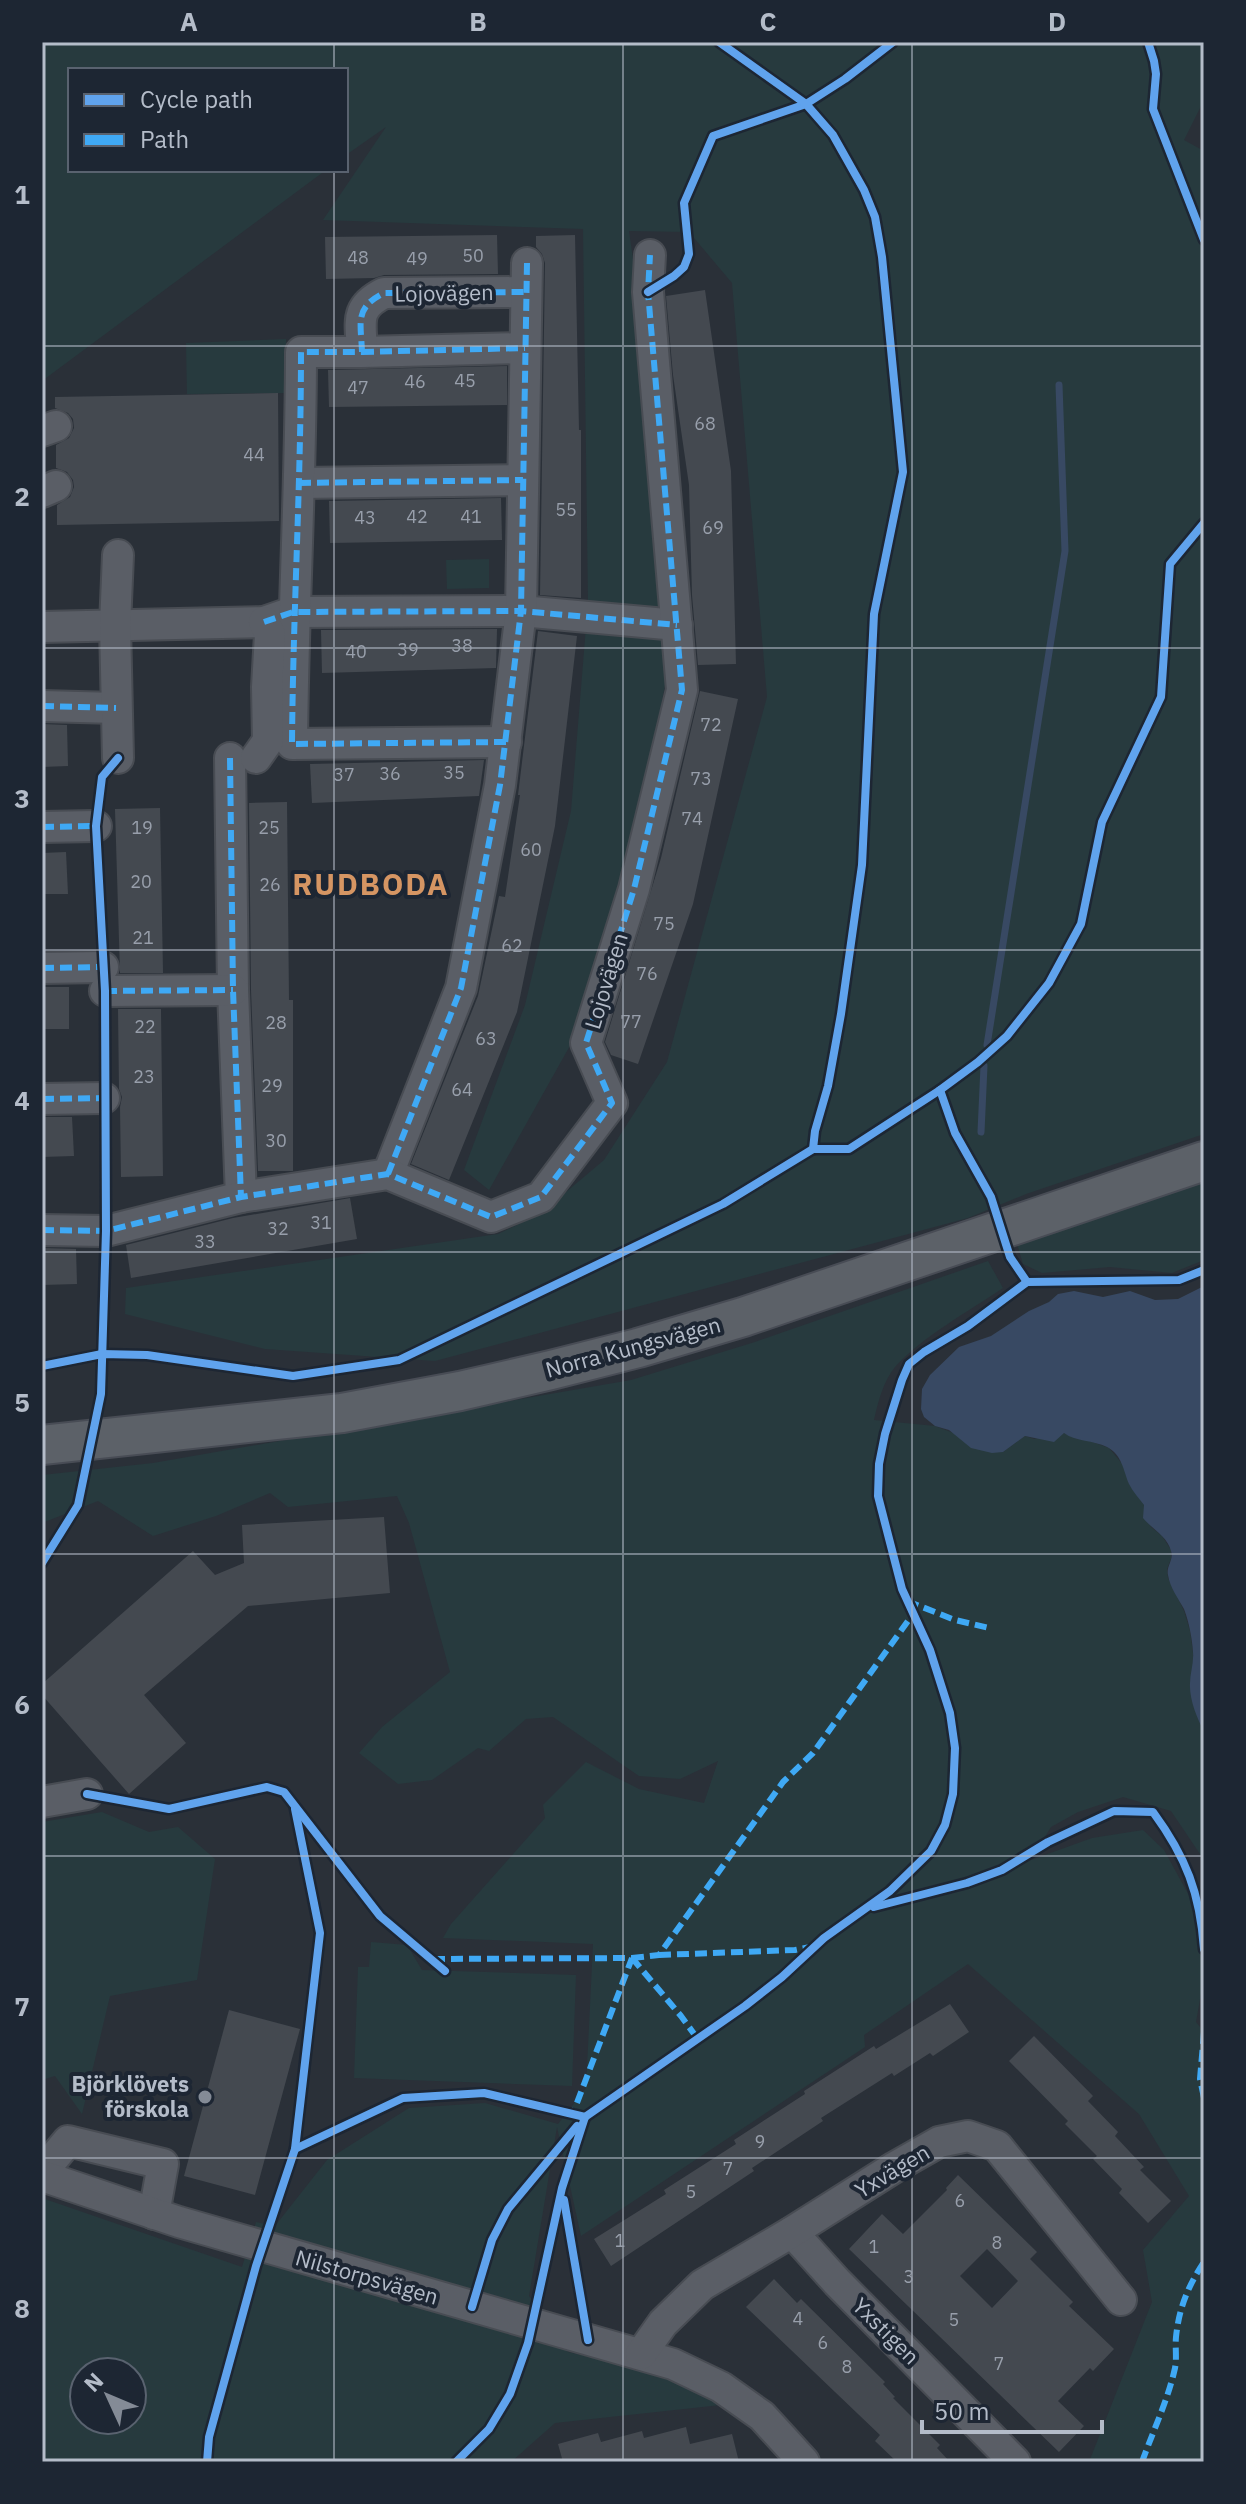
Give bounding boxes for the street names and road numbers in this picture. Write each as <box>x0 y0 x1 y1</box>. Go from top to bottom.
street label: Lojovägen <box>394 277 494 308</box>
street label: Lojovägen <box>577 929 634 1033</box>
street label: Norra Kungsvägen <box>542 1309 724 1384</box>
street label: Yxvägen <box>849 2137 934 2204</box>
street label: Nilstorpsvägen <box>292 2242 442 2311</box>
street label: Yxstigen <box>847 2291 926 2370</box>

